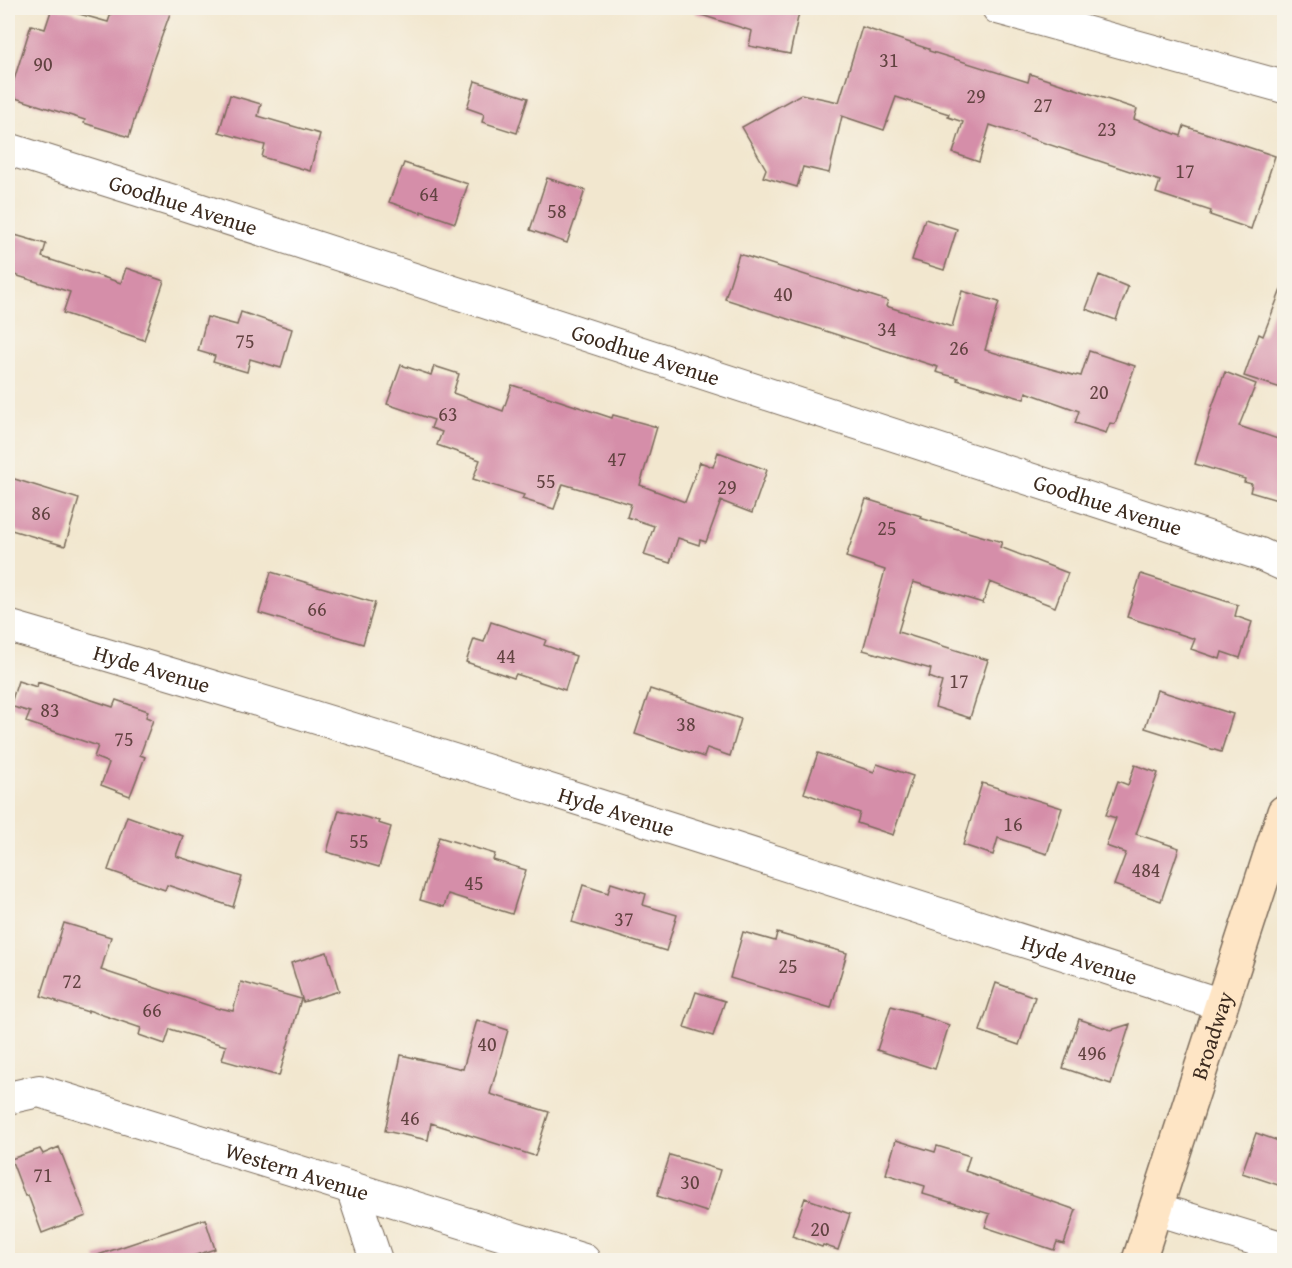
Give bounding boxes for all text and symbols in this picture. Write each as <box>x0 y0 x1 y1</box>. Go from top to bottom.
house number: 31 <box>879 45 899 74</box>
house number: 90 <box>33 49 53 78</box>
house number: 29 <box>966 81 986 110</box>
house number: 27 <box>1033 90 1053 119</box>
house number: 23 <box>1097 114 1117 143</box>
house number: 17 <box>1175 156 1195 185</box>
street label: Goodhue Avenue <box>105 166 262 243</box>
house number: 64 <box>419 179 439 208</box>
house number: 58 <box>547 196 567 225</box>
house number: 40 <box>773 279 793 308</box>
house number: 34 <box>877 314 897 343</box>
street label: Goodhue Avenue <box>567 315 724 393</box>
house number: 75 <box>235 326 255 355</box>
house number: 26 <box>949 333 969 362</box>
house number: 20 <box>1089 377 1109 406</box>
house number: 63 <box>438 399 458 428</box>
house number: 47 <box>607 444 627 473</box>
house number: 55 <box>536 466 556 495</box>
street label: Goodhue Avenue <box>1030 466 1186 544</box>
house number: 29 <box>717 472 737 501</box>
house number: 86 <box>31 498 51 527</box>
house number: 25 <box>877 513 897 542</box>
house number: 66 <box>307 594 327 623</box>
street label: Hyde Avenue <box>90 636 214 701</box>
house number: 44 <box>496 641 516 670</box>
house number: 17 <box>949 666 969 695</box>
house number: 83 <box>40 695 60 724</box>
house number: 38 <box>676 709 696 738</box>
house number: 75 <box>114 724 134 753</box>
street label: Hyde Avenue <box>554 778 679 844</box>
house number: 16 <box>1003 809 1023 838</box>
house number: 55 <box>349 826 369 855</box>
house number: 484 <box>1132 855 1160 884</box>
house number: 45 <box>464 868 484 897</box>
house number: 37 <box>614 904 634 933</box>
street label: Hyde Avenue <box>1017 925 1141 993</box>
house number: 25 <box>778 951 798 980</box>
house number: 72 <box>62 966 82 995</box>
street label: Broadway <box>1182 987 1241 1084</box>
house number: 66 <box>142 995 162 1024</box>
house number: 40 <box>477 1029 497 1058</box>
house number: 496 <box>1078 1038 1106 1067</box>
house number: 46 <box>400 1103 420 1132</box>
street label: Western Avenue <box>221 1134 373 1208</box>
house number: 71 <box>33 1160 53 1189</box>
house number: 30 <box>680 1167 700 1196</box>
house number: 20 <box>810 1214 830 1243</box>

